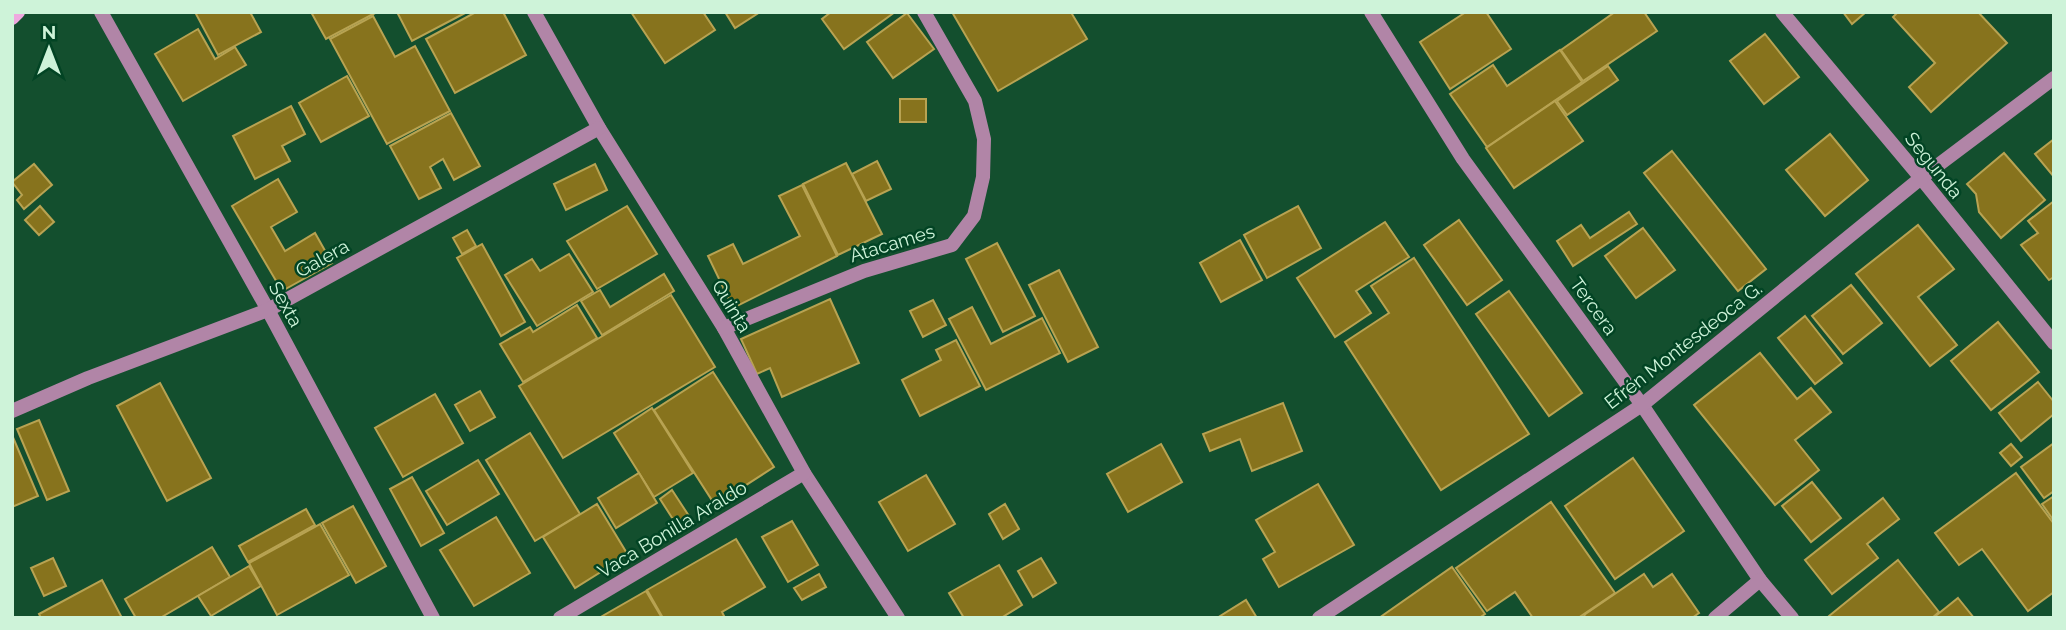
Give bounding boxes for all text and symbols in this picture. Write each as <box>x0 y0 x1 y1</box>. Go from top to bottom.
north arrow <box>14 14 84 84</box>
text: N <box>42 21 56 43</box>
street label: Segunda <box>1901 127 1967 203</box>
street label: Atacames <box>847 220 937 266</box>
street label: Galera <box>292 234 352 282</box>
street label: Tercera <box>1566 273 1622 339</box>
street label: Quinta <box>708 276 756 336</box>
street label: Sexta <box>265 277 307 331</box>
street label: Efrén Montesdeoca G. <box>1600 277 1766 413</box>
street label: Vaca Bonilla Araldo <box>593 476 751 582</box>

